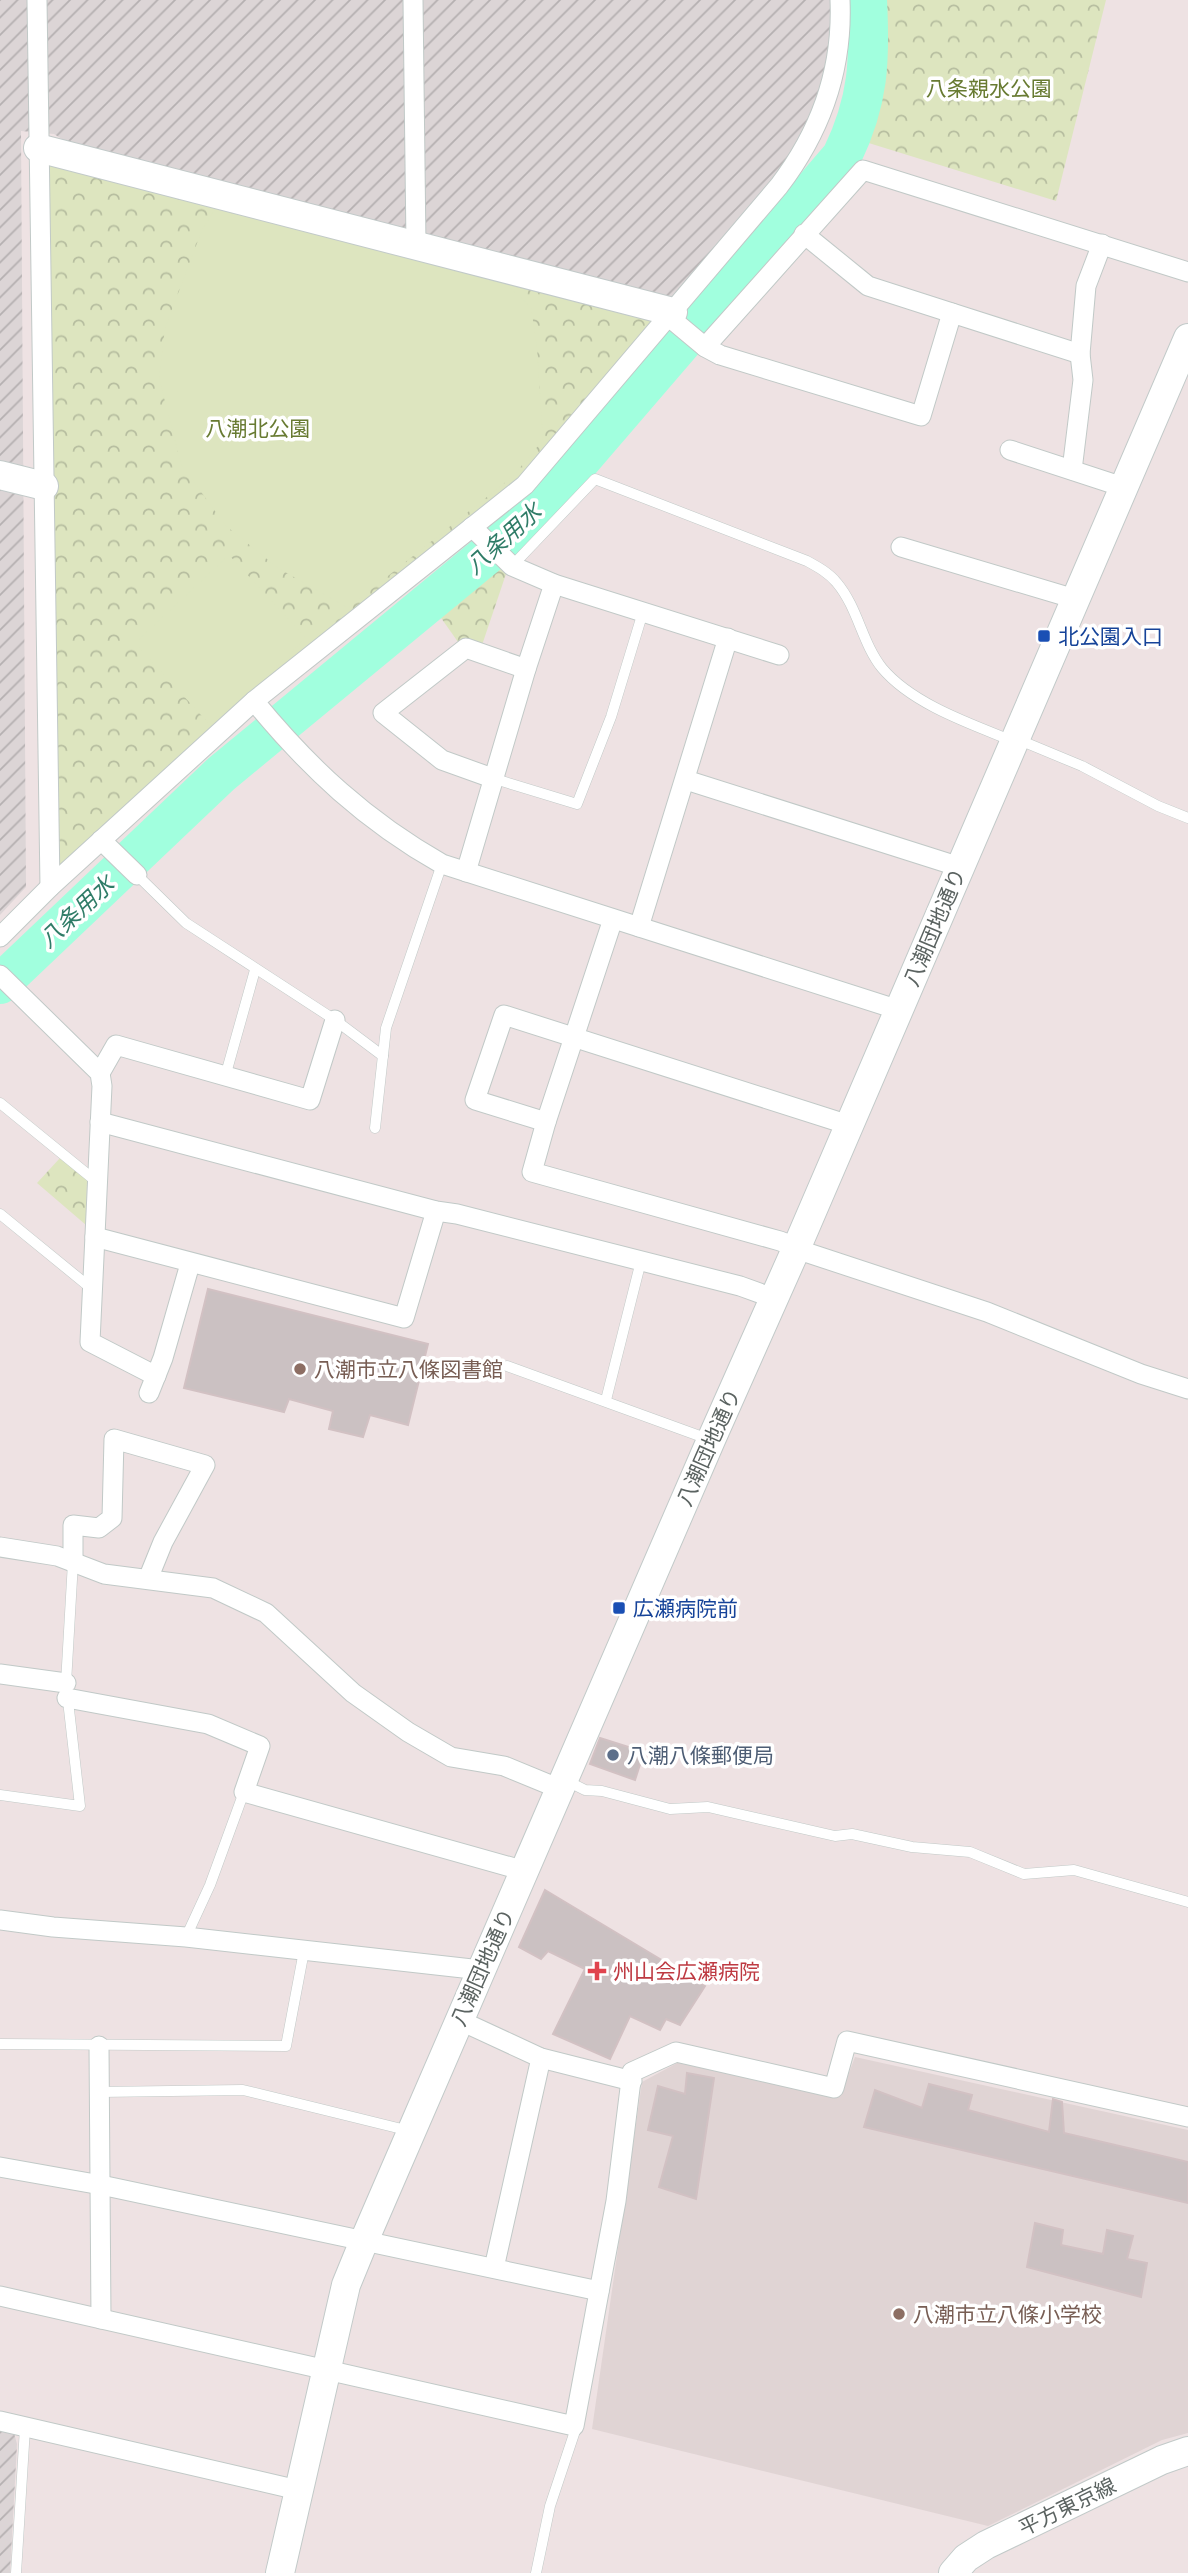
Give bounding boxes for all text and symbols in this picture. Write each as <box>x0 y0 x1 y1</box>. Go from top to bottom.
park label: 八条親水公園 <box>926 74 1052 102</box>
park label: 八潮北公園 <box>206 414 311 442</box>
water label: 八条用水 <box>458 493 550 581</box>
place label: 北公園入口 <box>1058 622 1163 650</box>
marker: 北公園入口 <box>1036 628 1052 644</box>
street label: 八潮団地通り <box>896 864 972 990</box>
water label: 八条用水 <box>31 866 123 954</box>
place label: 八潮市立八條図書館 <box>314 1355 503 1383</box>
marker: 八潮市立八條図書館 <box>292 1361 308 1377</box>
street label: 八潮団地通り <box>670 1384 746 1510</box>
place label: 広瀬病院前 <box>633 1594 738 1622</box>
marker: 広瀬病院前 <box>611 1600 627 1616</box>
place label: 八潮八條郵便局 <box>627 1741 774 1769</box>
marker: 八潮八條郵便局 <box>605 1747 621 1763</box>
street label: 八潮団地通り <box>444 1904 520 2030</box>
place label: 州山会広瀬病院 <box>613 1957 760 1985</box>
marker: 州山会広瀬病院 <box>587 1961 607 1981</box>
place label: 八潮市立八條小学校 <box>913 2300 1102 2328</box>
marker: 八潮市立八條小学校 <box>891 2306 907 2322</box>
street label: 平方東京線 <box>1014 2470 1120 2542</box>

